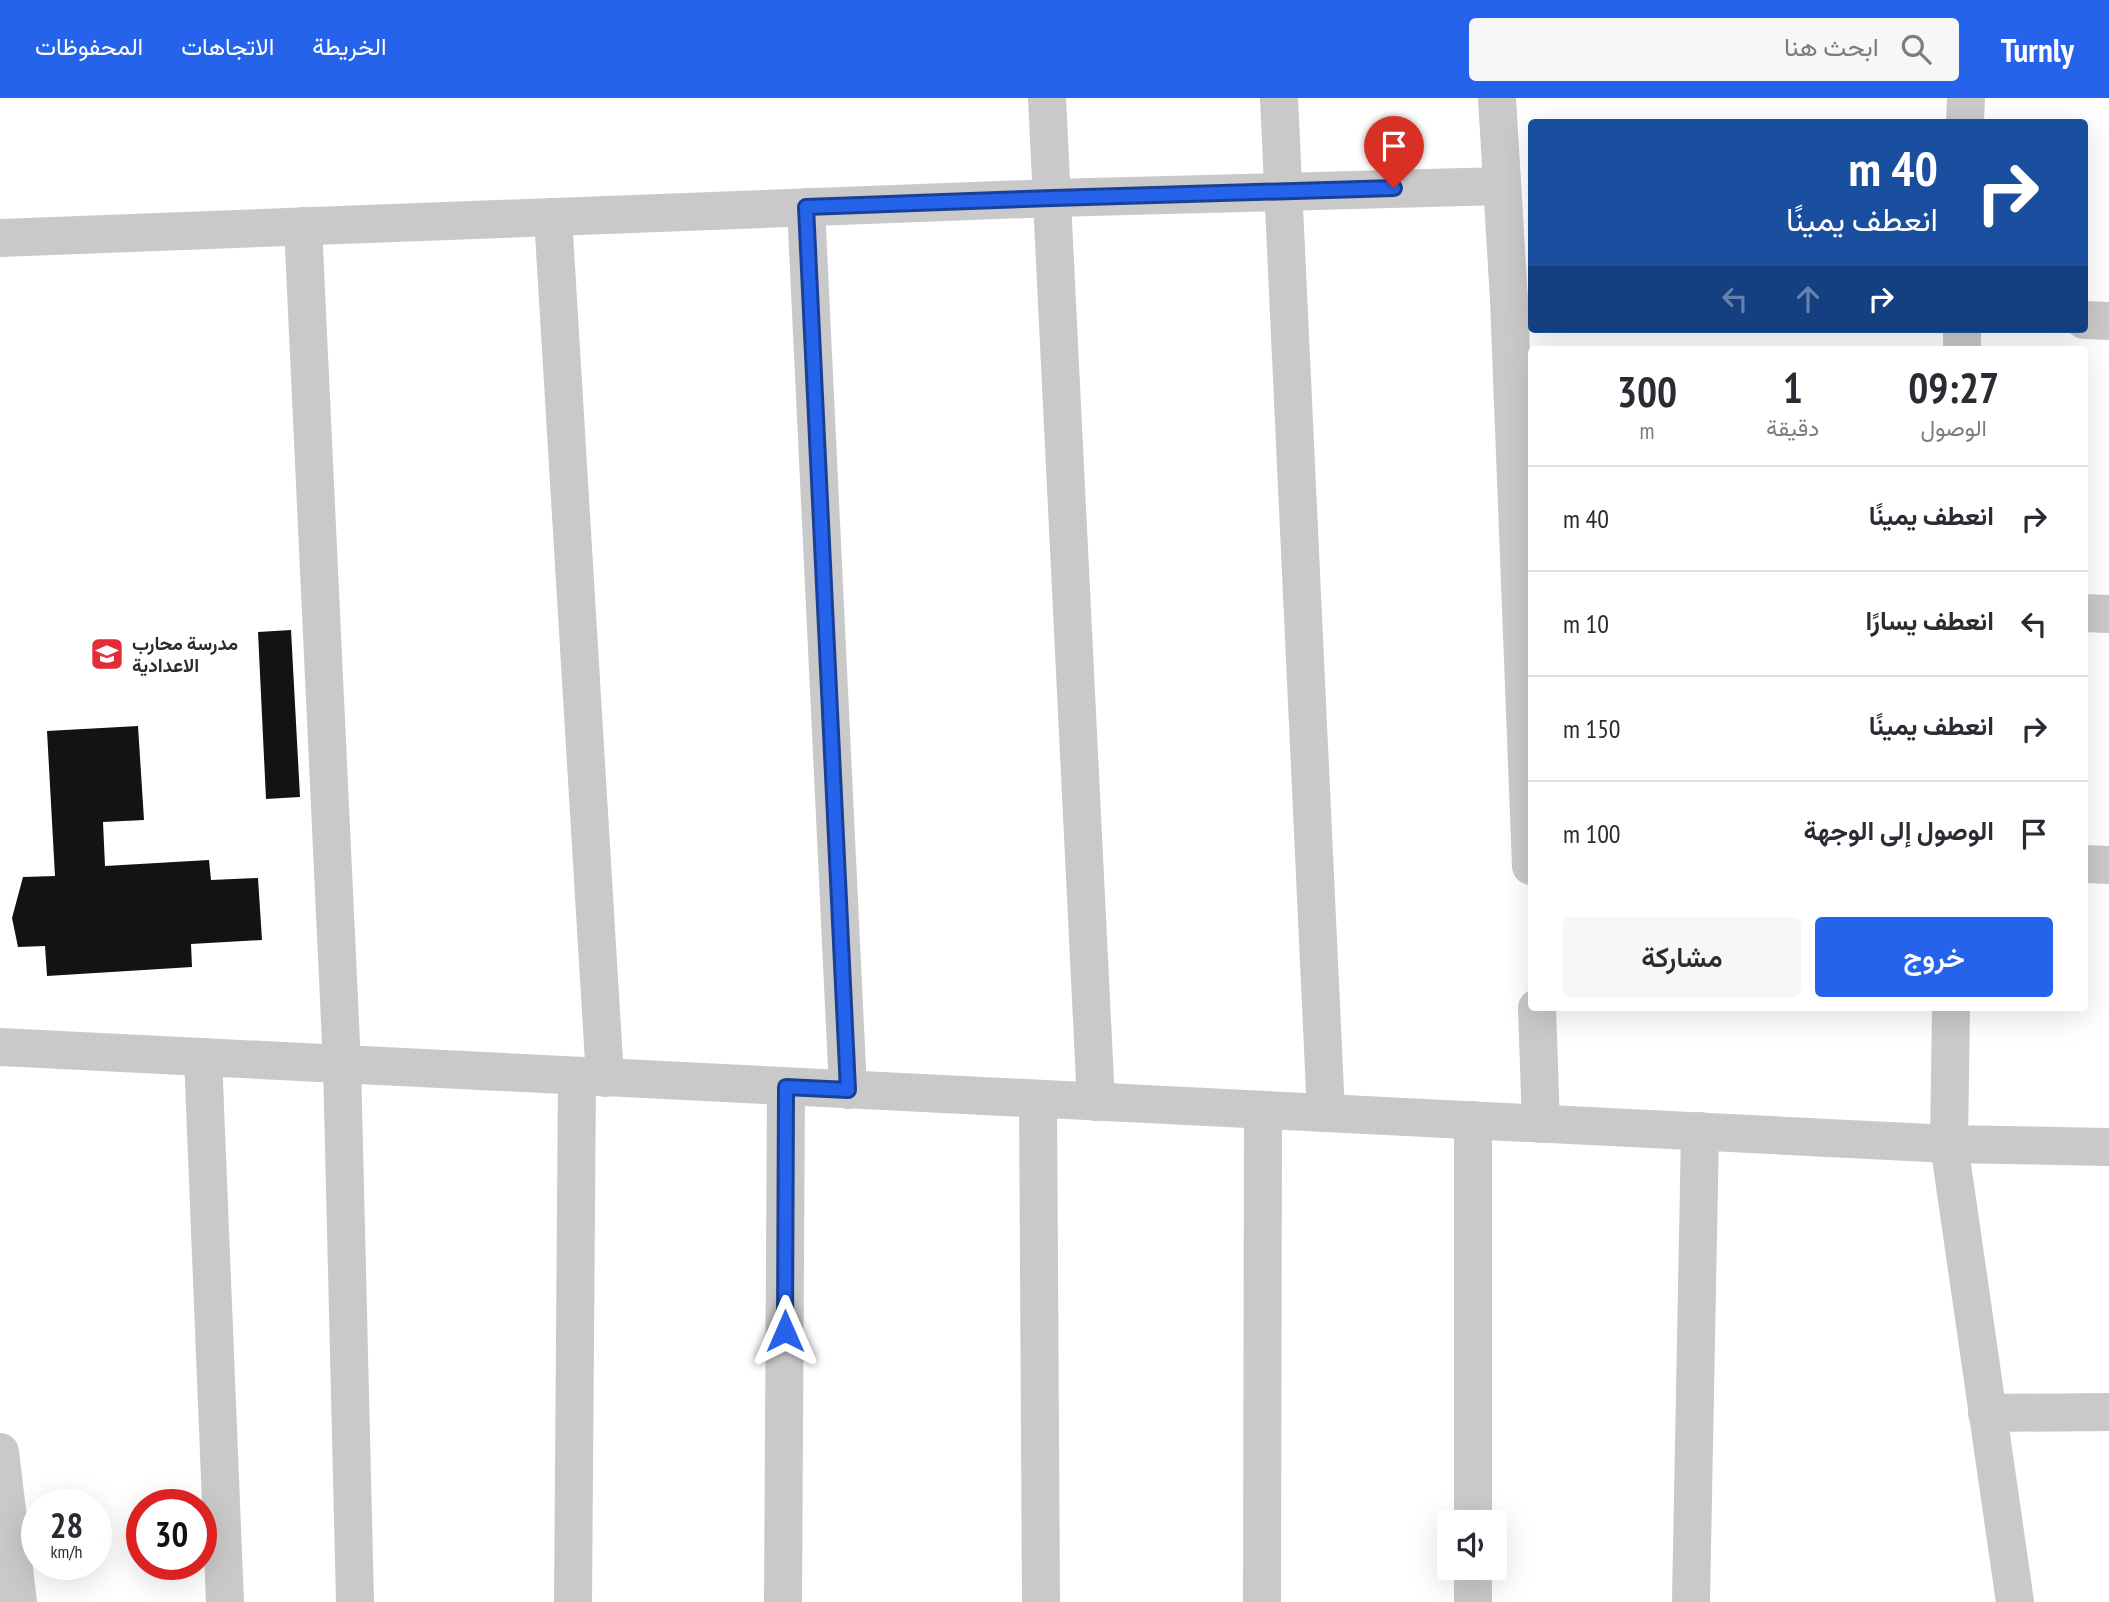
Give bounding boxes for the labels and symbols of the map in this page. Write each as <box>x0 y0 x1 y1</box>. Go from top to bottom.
pin <box>1364 116 1424 188</box>
place label: مدرسة محارب الاعدادية <box>132 631 238 677</box>
school or university icon: مدرسة محارب الاعدادية <box>88 635 126 673</box>
position arrow <box>748 1294 822 1368</box>
speed limit sign: 30 <box>126 1489 217 1580</box>

